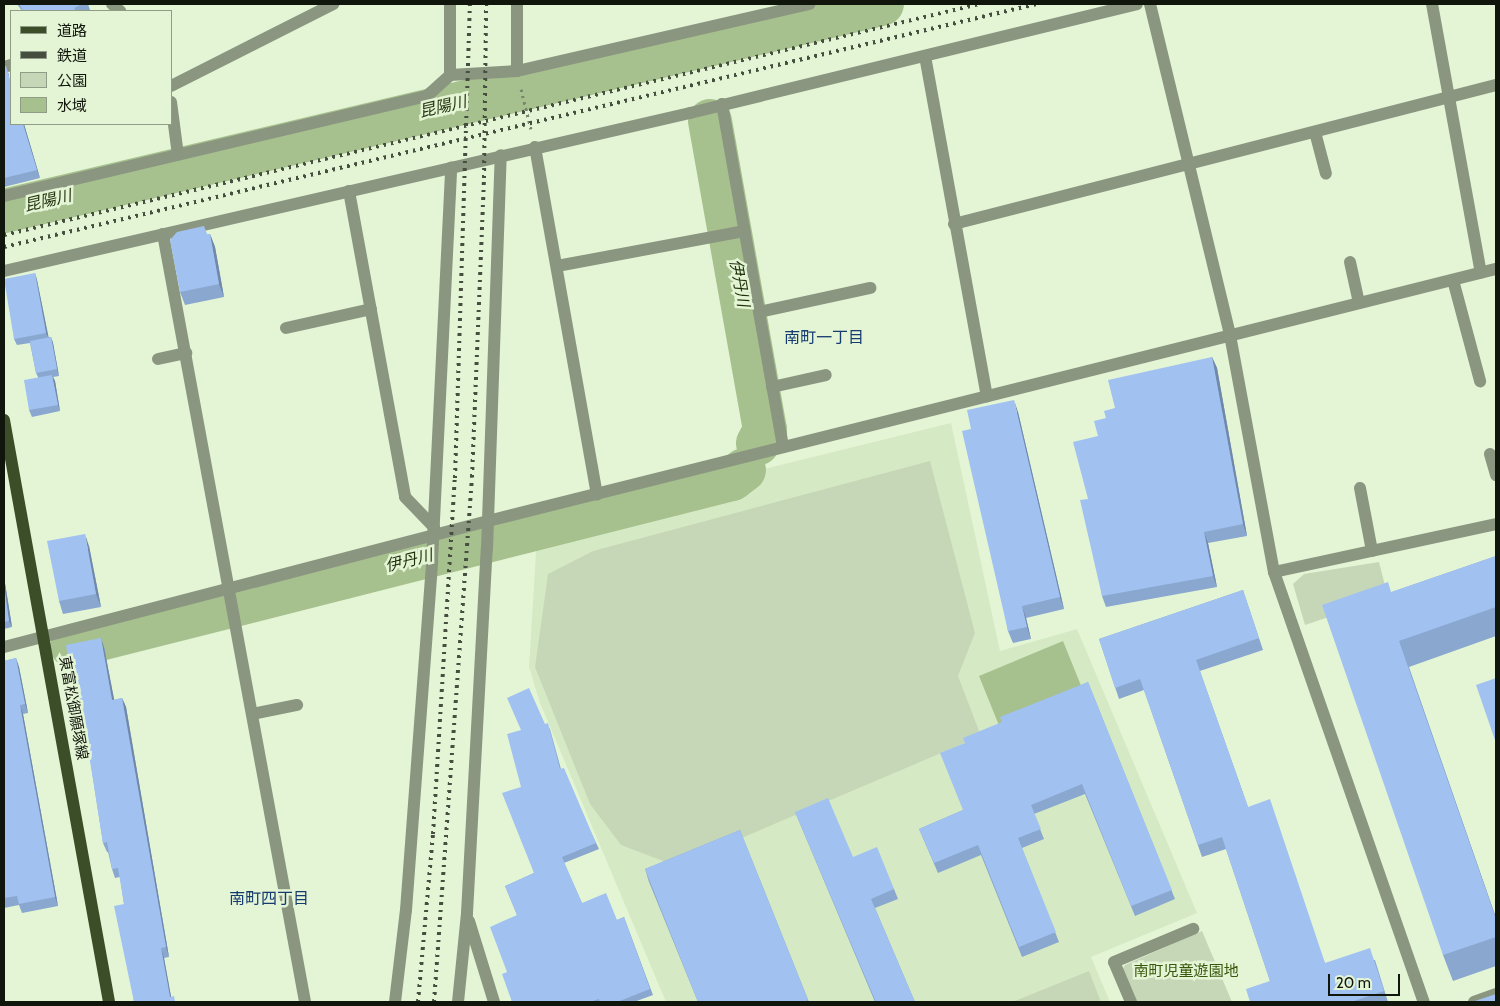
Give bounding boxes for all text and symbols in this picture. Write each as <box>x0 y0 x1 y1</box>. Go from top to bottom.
legend <box>10 10 172 125</box>
text: 道路 <box>57 22 87 40</box>
text: 鉄道 <box>57 47 87 65</box>
text: 公園 <box>57 72 87 90</box>
water label: 昆陽川 <box>417 92 469 122</box>
text: 水域 <box>57 97 87 115</box>
water label: 昆陽川 <box>22 186 74 216</box>
water label: 伊丹川 <box>725 258 753 308</box>
district label: 南町一丁目 <box>784 328 864 348</box>
water label: 伊丹川 <box>383 546 435 576</box>
street label: 東富松御願塚線 <box>55 655 91 761</box>
district label: 南町四丁目 <box>229 889 309 909</box>
park label: 南町児童遊園地 <box>1134 963 1238 981</box>
scale bar <box>1330 964 1402 996</box>
text: 20 m <box>1336 974 1371 992</box>

